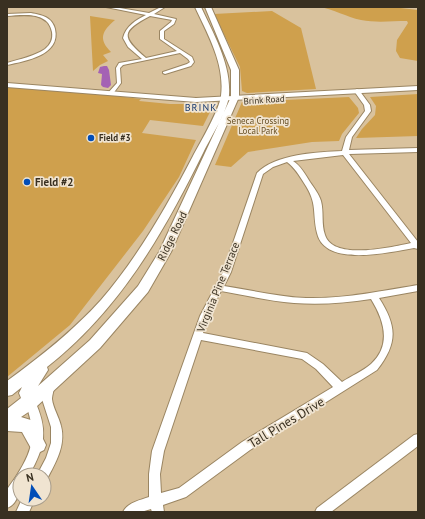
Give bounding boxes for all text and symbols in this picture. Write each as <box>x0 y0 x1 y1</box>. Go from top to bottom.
street label: Brink Road <box>243 93 285 106</box>
district label: BRINK <box>185 101 217 114</box>
park label: Seneca Crossing Local Park <box>227 115 289 136</box>
place label: Field #3 <box>99 132 131 143</box>
marker: Field #3 <box>86 133 96 143</box>
place label: Field #2 <box>35 175 74 189</box>
marker: Field #2 <box>22 177 32 187</box>
street label: Ridge Road <box>154 209 190 263</box>
street label: Virginia Pine Terrace <box>193 240 243 335</box>
street label: Tall Pines Drive <box>245 393 327 452</box>
north arrow <box>12 467 52 507</box>
text: N <box>25 470 35 485</box>

